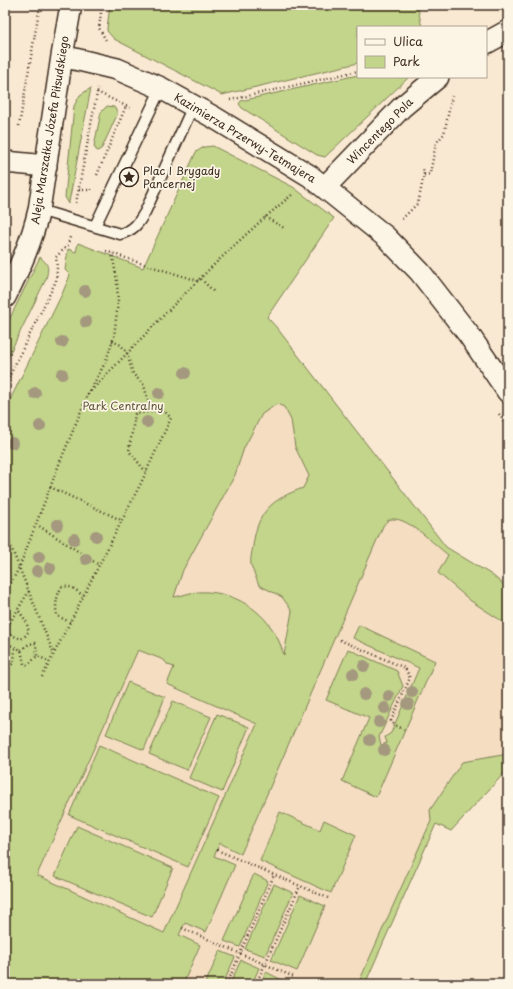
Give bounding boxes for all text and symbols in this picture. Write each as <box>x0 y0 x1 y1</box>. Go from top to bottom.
legend <box>357 26 487 78</box>
text: Ulica <box>393 32 423 50</box>
street label: Aleja Marszałka Józefa Piłsudskiego <box>26 35 73 225</box>
text: Park <box>393 52 420 70</box>
street label: Kazimierza Przerwy-Tetmajera <box>171 88 320 187</box>
street label: Wincentego Pola <box>343 93 417 168</box>
place label: Plac I Brygady Pancernej <box>143 162 220 192</box>
place icon: Plac I Brygady Pancernej <box>118 166 140 188</box>
park label: Park Centralny <box>82 397 164 414</box>

